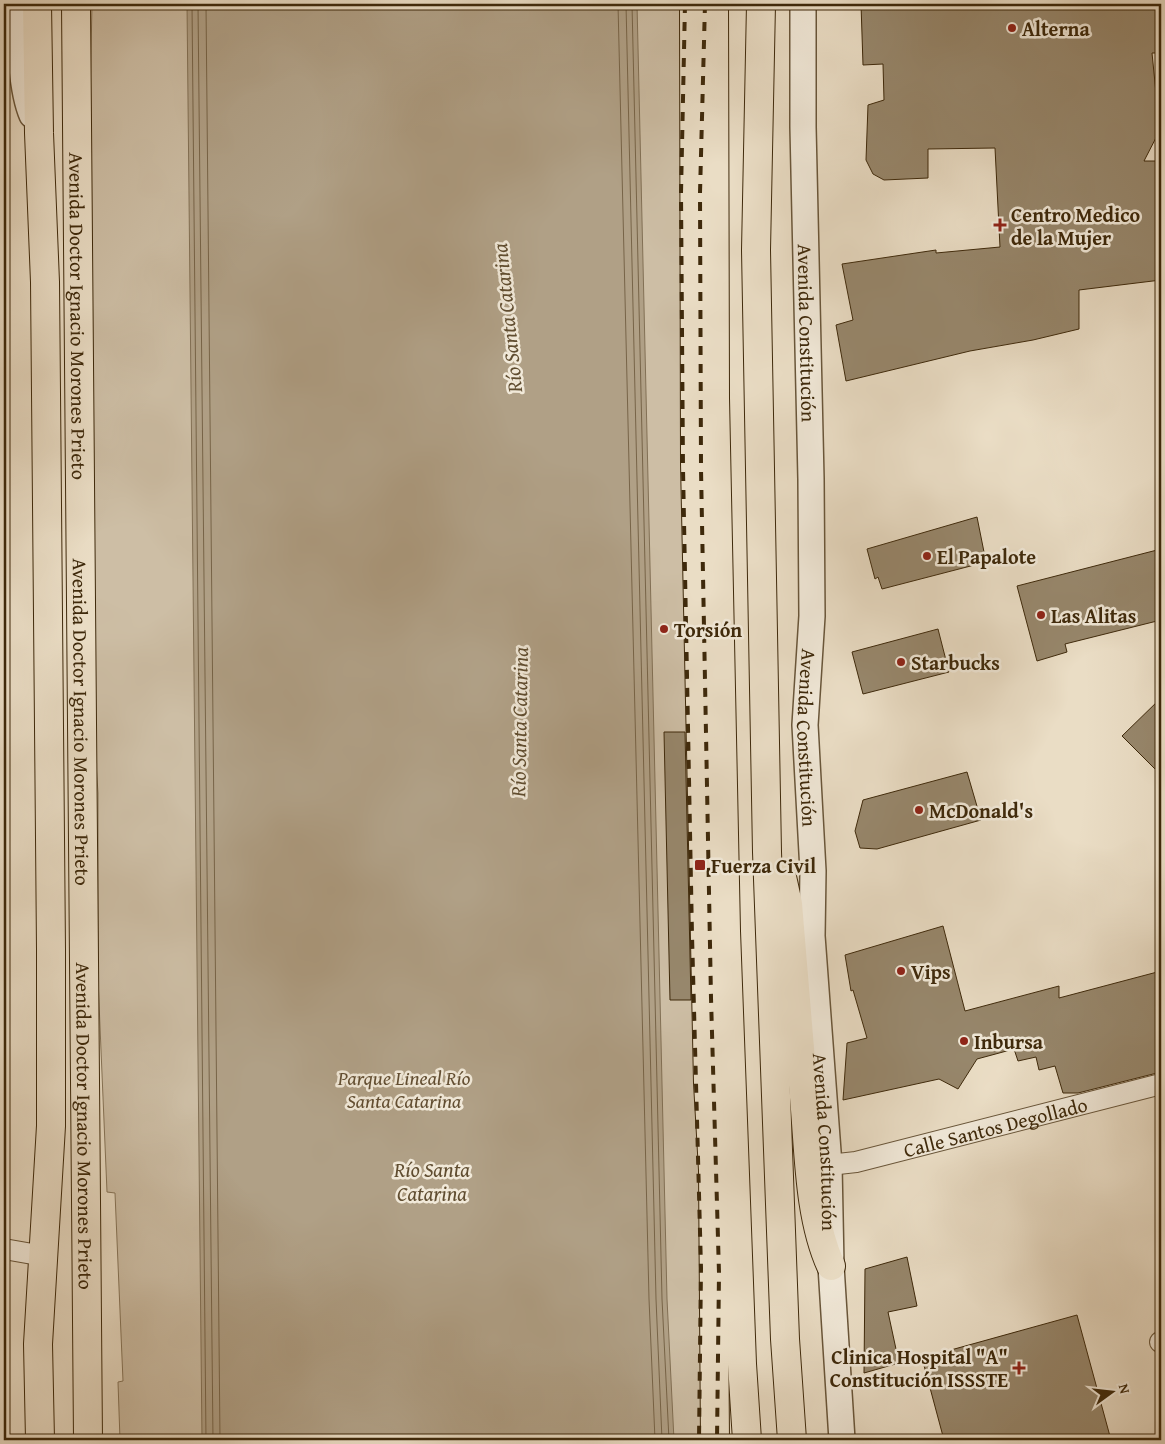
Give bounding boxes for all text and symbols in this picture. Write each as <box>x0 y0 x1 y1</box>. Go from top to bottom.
place label: Alterna <box>1022 14 1090 43</box>
marker: Alterna <box>1006 22 1018 34</box>
street label: Avenida Doctor Ignacio Morones Prieto <box>63 152 94 480</box>
place label: Centro Medico de la Mujer <box>1011 200 1140 252</box>
marker: Centro Medico de la Mujer <box>993 218 1007 232</box>
water label: Río Santa Catarina <box>484 241 530 395</box>
street label: Avenida Constitución <box>791 244 824 422</box>
place label: El Papalote <box>937 542 1036 571</box>
marker: El Papalote <box>921 550 933 562</box>
street label: Avenida Doctor Ignacio Morones Prieto <box>66 558 98 886</box>
place label: Las Alitas <box>1051 601 1136 630</box>
marker: Las Alitas <box>1035 609 1047 621</box>
place label: Torsión <box>674 615 742 644</box>
marker: Torsión <box>658 623 670 635</box>
water label: Río Santa Catarina <box>502 646 536 798</box>
street label: Avenida Constitución <box>790 648 825 827</box>
place label: Starbucks <box>911 648 1000 677</box>
marker: Starbucks <box>895 656 907 668</box>
place label: McDonald's <box>929 796 1033 825</box>
marker: McDonald's <box>913 804 925 816</box>
place label: Fuerza Civil <box>711 851 816 880</box>
marker: Fuerza Civil <box>693 858 707 872</box>
place label: Vips <box>911 957 951 986</box>
street label: Avenida Doctor Ignacio Morones Prieto <box>70 962 101 1290</box>
marker: Vips <box>895 965 907 977</box>
place label: Inbursa <box>974 1027 1044 1056</box>
marker: Inbursa <box>958 1035 970 1047</box>
street label: Avenida Constitución <box>806 1052 845 1231</box>
park label: Parque Lineal Río Santa Catarina <box>337 1063 471 1115</box>
street label: Calle Santos Degollado <box>900 1089 1090 1164</box>
water label: Río Santa Catarina <box>393 1154 470 1209</box>
place label: Clinica Hospital "A" Constitución ISSSTE <box>830 1342 1008 1394</box>
marker: Clinica Hospital "A" Constitución ISSSTE <box>1012 1361 1026 1375</box>
north arrow <box>1088 1366 1138 1416</box>
text: N <box>1114 1382 1136 1396</box>

